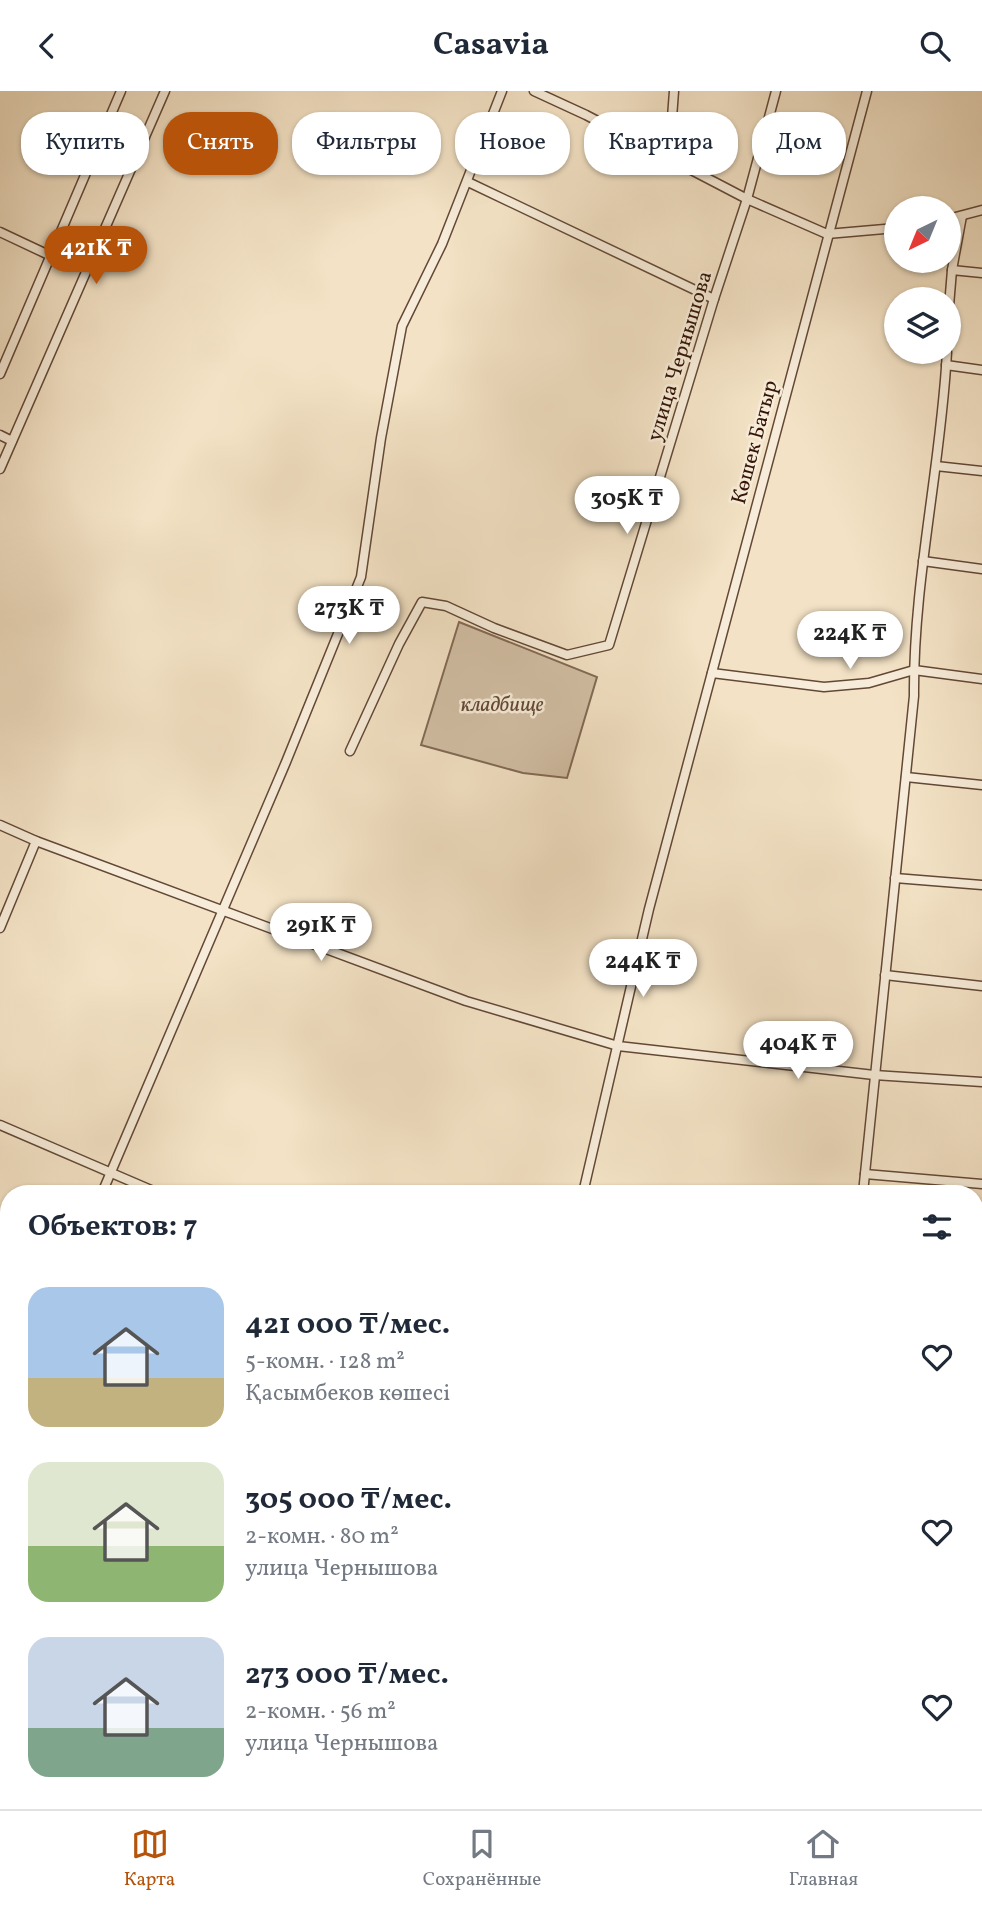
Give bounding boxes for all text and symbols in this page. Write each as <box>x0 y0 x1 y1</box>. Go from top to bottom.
text: Casavia <box>433 24 549 68</box>
icon: back <box>28 27 66 65</box>
icon: search <box>916 27 954 65</box>
chip: Купить <box>21 112 149 175</box>
chip: Снять <box>163 112 278 175</box>
chip: Фильтры <box>292 112 441 175</box>
chip: Новое <box>455 112 570 175</box>
chip: Квартира <box>584 112 738 175</box>
chip: Дом <box>752 112 846 175</box>
north arrow <box>884 196 961 273</box>
map controls <box>884 196 961 364</box>
pin: 421K ₸ <box>39 227 153 286</box>
text: 421K ₸ <box>60 233 132 265</box>
street label: улица Чернышова <box>641 268 720 445</box>
button: layers <box>884 287 961 364</box>
street label: Көшек Батыр <box>725 377 786 508</box>
pin: 305K ₸ <box>570 477 684 536</box>
text: 305K ₸ <box>591 483 663 515</box>
pin: 273K ₸ <box>292 587 406 646</box>
text: 273K ₸ <box>314 593 384 625</box>
pin: 224K ₸ <box>793 611 907 671</box>
text: 224K ₸ <box>813 618 887 650</box>
park label: кладбище <box>461 691 544 720</box>
pin: 291K ₸ <box>264 903 378 963</box>
text: 291K ₸ <box>286 910 356 942</box>
pin: 244K ₸ <box>586 939 700 999</box>
text: 244K ₸ <box>605 946 681 978</box>
pin: 404K ₸ <box>741 1021 855 1081</box>
text: 404K ₸ <box>759 1028 837 1060</box>
text: Объектов: 7 <box>28 1206 198 1248</box>
icon: filters <box>918 1208 956 1246</box>
text: 421 000 ₸/мес. <box>245 1304 450 1346</box>
icon: home <box>84 1315 168 1399</box>
icon: heart <box>918 1338 956 1376</box>
text: 5-комн. · 128 m² <box>245 1346 405 1378</box>
text: Қасымбеков көшесі <box>245 1378 450 1410</box>
text: 305 000 ₸/мес. <box>245 1479 452 1521</box>
icon: home <box>84 1490 168 1574</box>
icon: heart <box>918 1513 956 1551</box>
text: 2-комн. · 80 m² <box>245 1521 399 1553</box>
text: улица Чернышова <box>245 1553 439 1585</box>
text: 273 000 ₸/мес. <box>245 1654 449 1696</box>
icon: home <box>84 1665 168 1749</box>
icon: heart <box>918 1688 956 1726</box>
text: 2-комн. · 56 m² <box>245 1696 396 1728</box>
text: улица Чернышова <box>245 1728 439 1760</box>
tab: Карта <box>124 1825 175 1893</box>
tab: Сохранённые <box>423 1825 541 1893</box>
tab: Главная <box>789 1825 858 1893</box>

